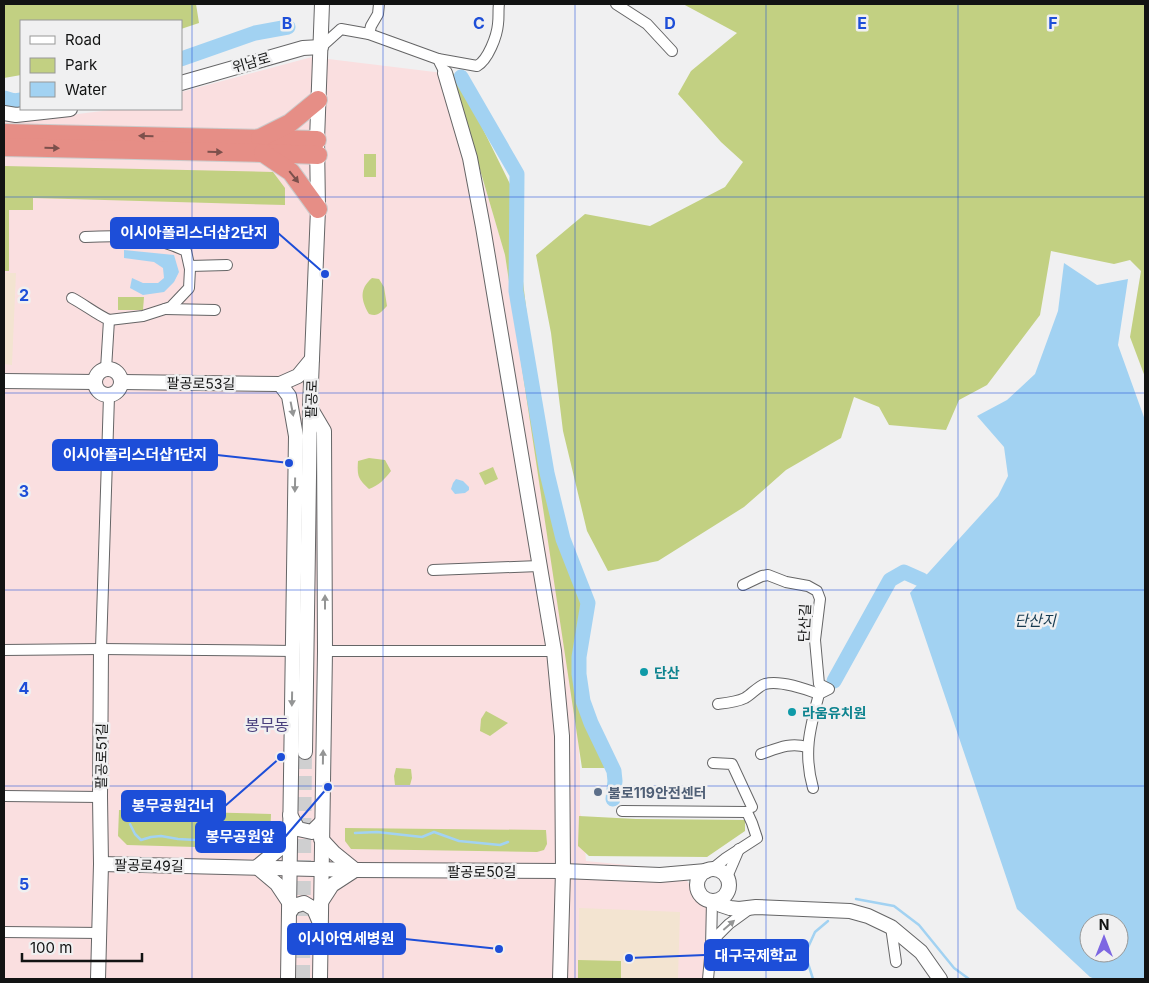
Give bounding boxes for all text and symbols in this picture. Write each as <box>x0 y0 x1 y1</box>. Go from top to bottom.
text: B <box>282 13 292 33</box>
text: C <box>473 13 485 33</box>
text: D <box>664 13 676 33</box>
text: E <box>857 13 867 33</box>
text: F <box>1048 13 1058 33</box>
legend <box>20 20 182 110</box>
text: Road <box>65 30 101 49</box>
street label: 위남로 <box>230 48 272 75</box>
text: Park <box>65 55 98 74</box>
text: Water <box>65 80 107 99</box>
one-way arrow <box>138 132 154 140</box>
one-way arrow <box>45 144 61 152</box>
one-way arrow <box>207 148 223 156</box>
one-way arrow <box>289 170 299 184</box>
callout: 이시아폴리스더샵2단지 <box>111 218 278 248</box>
text: 이시아폴리스더샵2단지 <box>120 223 268 242</box>
text: 2 <box>19 285 29 305</box>
street label: 팔공로53길 <box>167 374 235 392</box>
street label: 팔공로 <box>302 379 320 419</box>
one-way arrow <box>288 401 296 417</box>
callout: 이시아폴리스더샵1단지 <box>53 440 217 470</box>
text: 이시아폴리스더샵1단지 <box>63 445 207 464</box>
one-way arrow <box>291 477 299 493</box>
text: 3 <box>19 481 29 501</box>
one-way arrow <box>321 594 329 610</box>
street label: 단산길 <box>795 603 813 643</box>
water label: 단산지 <box>1014 611 1057 630</box>
place label: 단산 <box>654 664 680 681</box>
marker: 단산 <box>638 666 650 678</box>
text: 4 <box>19 678 30 698</box>
one-way arrow <box>288 692 296 708</box>
place label: 라움유치원 <box>802 704 866 721</box>
marker: 라움유치원 <box>786 706 798 718</box>
district label: 봉무동 <box>245 715 289 735</box>
street label: 팔공로51길 <box>92 723 110 789</box>
one-way arrow <box>319 748 327 764</box>
place label: 불로119안전센터 <box>608 784 706 801</box>
marker: 불로119안전센터 <box>592 786 604 798</box>
callout: 봉무공원건너 <box>122 791 225 821</box>
text: 봉무공원건너 <box>132 796 214 815</box>
callout: 봉무공원앞 <box>196 822 285 852</box>
text: 봉무공원앞 <box>205 827 275 846</box>
street label: 팔공로49길 <box>114 856 184 874</box>
street label: 팔공로50길 <box>448 863 516 880</box>
text: 5 <box>19 874 29 894</box>
north arrow <box>1079 913 1129 963</box>
text: N <box>1099 916 1109 933</box>
one-way arrow <box>722 919 734 931</box>
callout: 이시아연세병원 <box>288 924 405 954</box>
text: 이시아연세병원 <box>298 929 394 948</box>
scale bar <box>22 930 142 962</box>
text: 100 m <box>30 938 72 957</box>
callout: 대구국제학교 <box>705 940 808 970</box>
text: 대구국제학교 <box>715 946 798 965</box>

